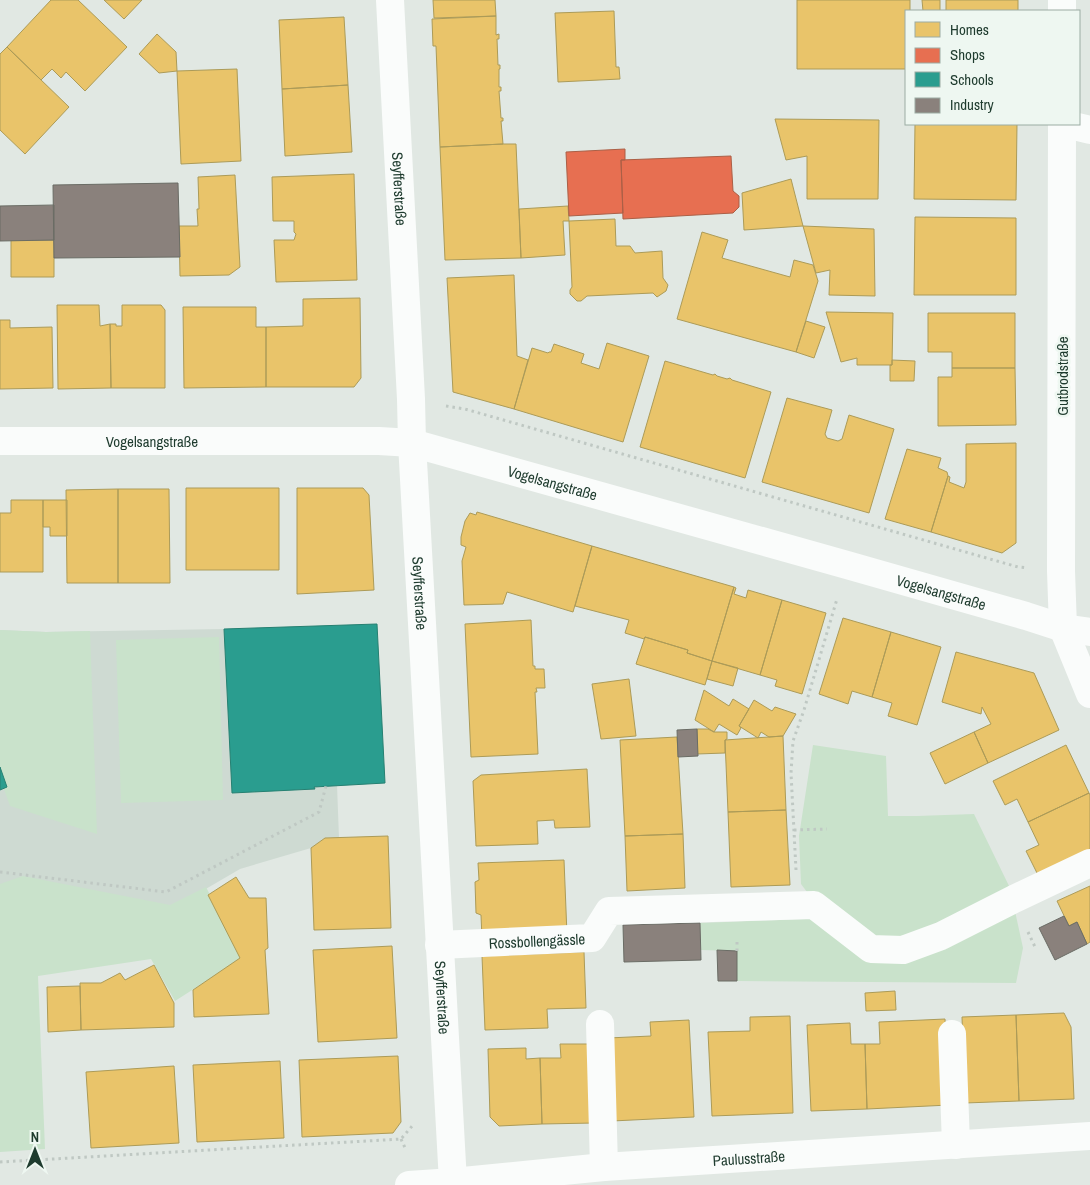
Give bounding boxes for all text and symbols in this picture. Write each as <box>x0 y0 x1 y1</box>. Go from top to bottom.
legend <box>905 10 1080 125</box>
text: Homes <box>950 19 989 40</box>
text: Shops <box>950 44 985 65</box>
text: Schools <box>950 69 994 90</box>
text: Industry <box>950 94 995 115</box>
street label: Seyfferstraße <box>388 151 412 226</box>
street label: Gutbrodstraße <box>1052 336 1073 416</box>
street label: Vogelsangstraße <box>106 431 198 452</box>
street label: Vogelsangstraße <box>505 460 600 505</box>
street label: Seyfferstraße <box>408 556 433 631</box>
street label: Vogelsangstraße <box>894 569 989 615</box>
street label: Rossbollengässle <box>488 928 586 953</box>
street label: Seyfferstraße <box>430 960 455 1035</box>
north arrow <box>10 1125 60 1175</box>
text: N <box>31 1128 39 1146</box>
street label: Paulusstraße <box>712 1145 786 1171</box>

